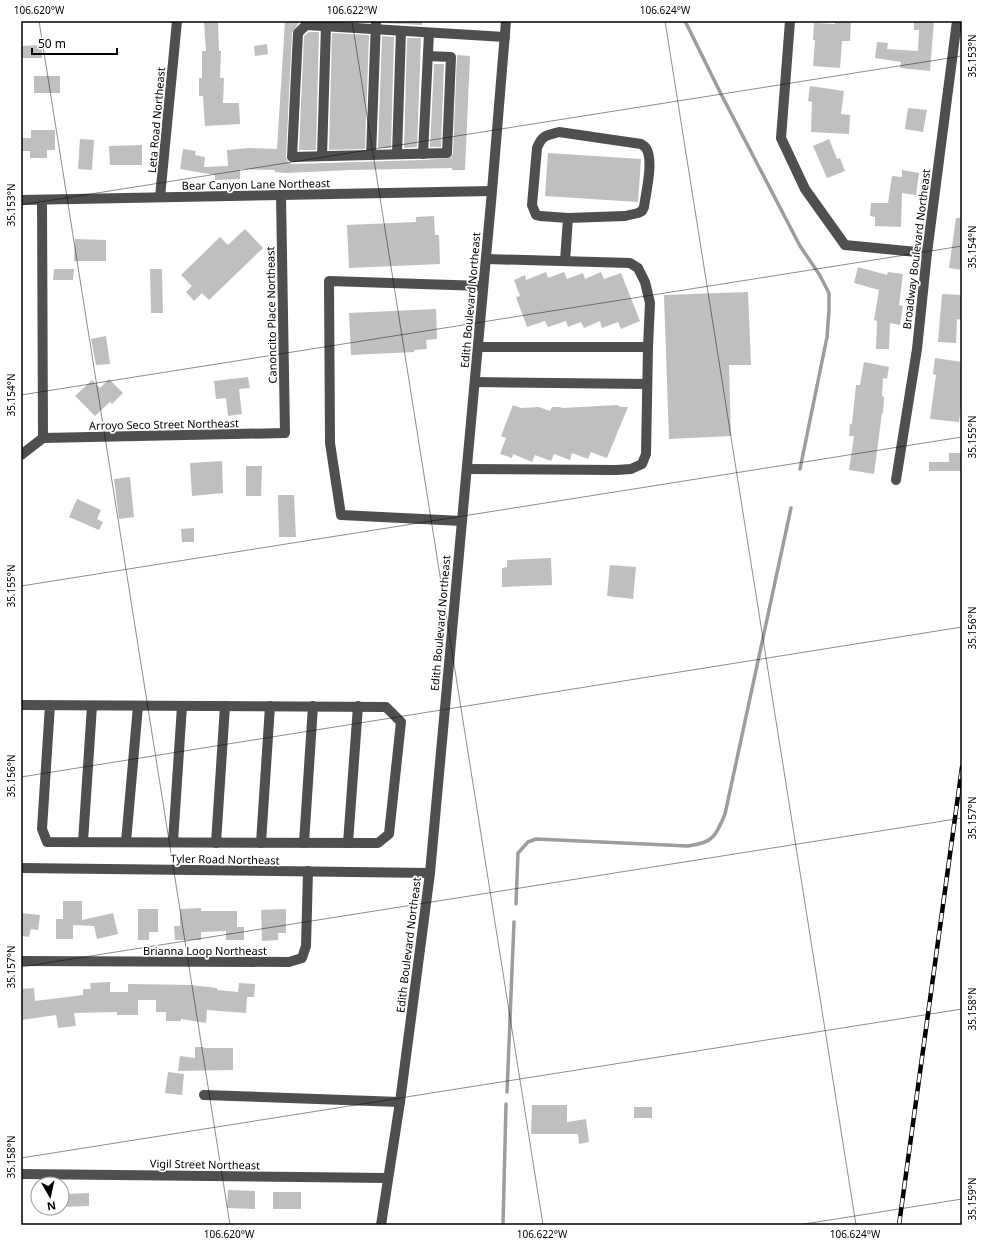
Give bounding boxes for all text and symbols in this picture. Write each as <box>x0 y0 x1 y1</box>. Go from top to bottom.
text: 106.620°W <box>14 3 65 17</box>
text: 106.622°W <box>327 3 378 17</box>
text: 106.624°W <box>640 3 691 17</box>
scale bar <box>32 30 117 56</box>
text: 35.153°N <box>965 34 979 78</box>
text: 50 m <box>38 35 66 52</box>
street label: Leta Road Northeast <box>144 66 168 174</box>
street label: Broadway Boulevard Northeast <box>899 168 933 330</box>
street label: Bear Canyon Lane Northeast <box>182 175 330 193</box>
text: 35.153°N <box>4 183 18 227</box>
text: 35.154°N <box>965 225 979 269</box>
street label: Edith Boulevard Northeast <box>457 231 483 369</box>
street label: Canoncito Place Northeast <box>262 246 280 384</box>
text: 35.154°N <box>4 373 18 417</box>
street label: Arroyo Seco Street Northeast <box>89 415 239 433</box>
text: 35.155°N <box>965 415 979 459</box>
street label: Edith Boulevard Northeast <box>427 554 453 692</box>
text: 35.155°N <box>4 564 18 608</box>
text: 35.156°N <box>965 606 979 650</box>
text: 35.156°N <box>4 754 18 798</box>
text: 35.157°N <box>965 796 979 840</box>
street label: Tyler Road Northeast <box>170 851 280 867</box>
street label: Edith Boulevard Northeast <box>392 876 424 1014</box>
street label: Brianna Loop Northeast <box>143 943 267 958</box>
text: 35.157°N <box>4 945 18 989</box>
text: 35.158°N <box>965 987 979 1031</box>
text: 35.158°N <box>4 1135 18 1179</box>
street label: Vigil Street Northeast <box>150 1156 260 1172</box>
north arrow <box>30 1176 70 1216</box>
text: 35.159°N <box>965 1177 979 1221</box>
text: N <box>46 1198 57 1214</box>
text: 106.620°W <box>204 1227 255 1241</box>
text: 106.622°W <box>517 1227 568 1241</box>
text: 106.624°W <box>830 1227 881 1241</box>

